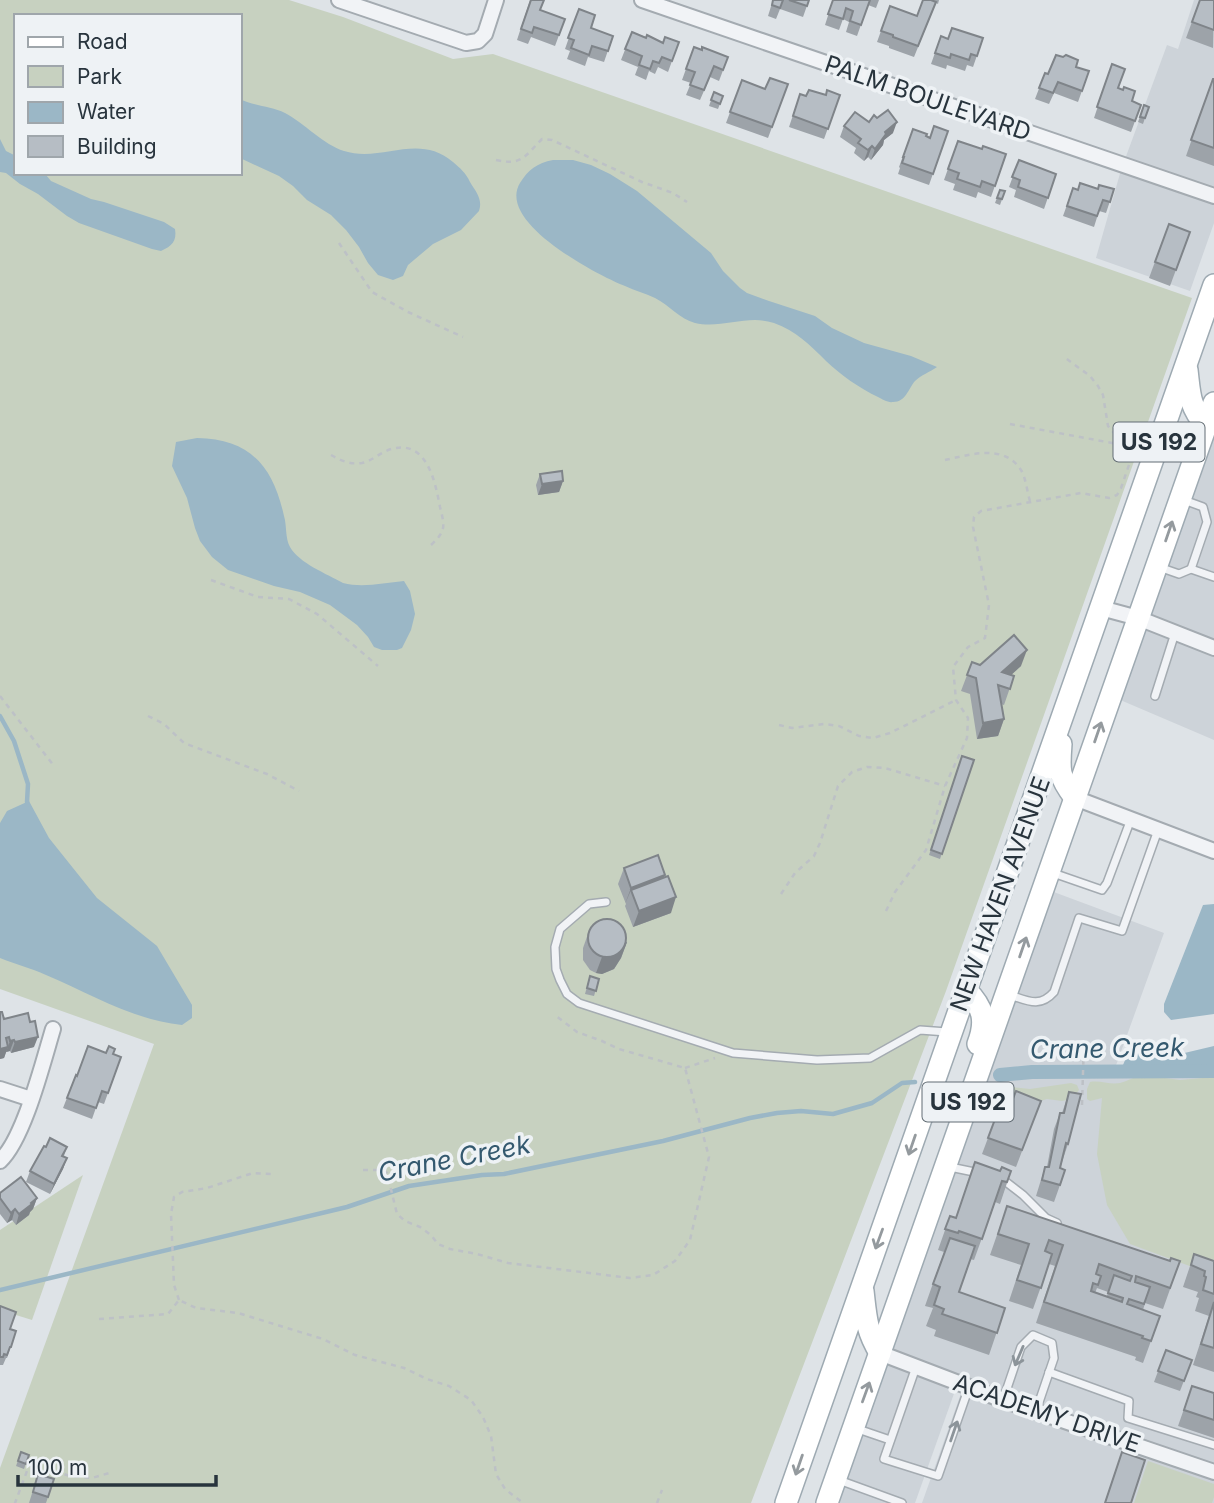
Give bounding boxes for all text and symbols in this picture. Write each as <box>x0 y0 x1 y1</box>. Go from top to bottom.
legend <box>14 14 242 175</box>
text: Road <box>77 29 128 54</box>
street label: PALM BOULEVARD <box>821 49 1035 147</box>
text: Park <box>77 64 122 89</box>
text: Water <box>77 99 135 124</box>
text: Building <box>77 134 157 159</box>
road number: US 192 <box>1114 422 1204 462</box>
one-way arrow <box>1164 520 1176 542</box>
one-way arrow <box>1092 721 1105 743</box>
street label: NEW HAVEN AVENUE <box>944 773 1056 1015</box>
one-way arrow <box>1017 936 1030 958</box>
water label: Crane Creek <box>1029 1031 1185 1065</box>
road number: US 192 <box>922 1082 1014 1121</box>
water label: Crane Creek <box>375 1128 534 1188</box>
one-way arrow <box>905 1134 917 1156</box>
one-way arrow <box>872 1227 884 1249</box>
one-way arrow <box>1012 1345 1025 1366</box>
street label: ACADEMY DRIVE <box>950 1367 1144 1459</box>
one-way arrow <box>861 1382 873 1404</box>
one-way arrow <box>948 1421 961 1443</box>
scale bar <box>18 1444 215 1488</box>
one-way arrow <box>792 1454 804 1476</box>
text: 100 m <box>28 1455 87 1480</box>

